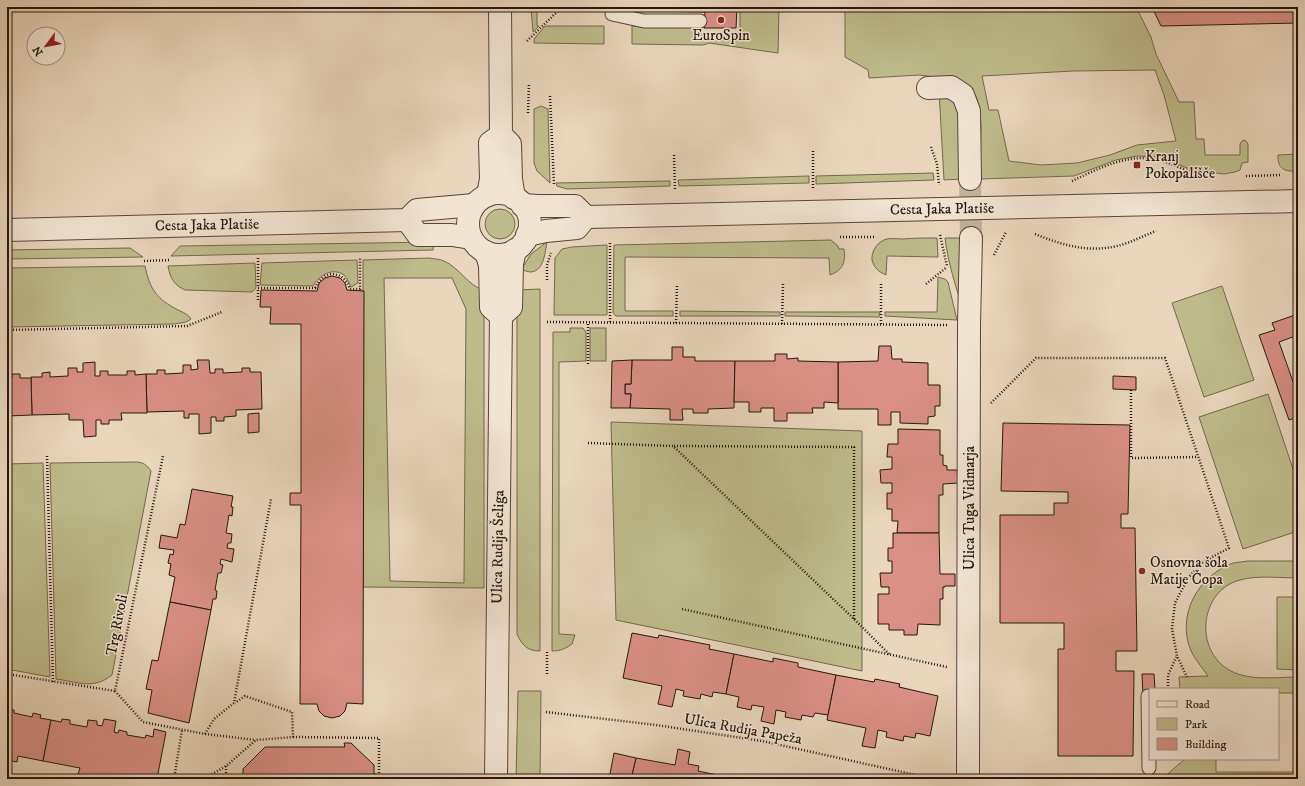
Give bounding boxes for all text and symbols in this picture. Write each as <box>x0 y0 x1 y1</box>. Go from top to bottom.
marker: EuroSpin <box>716 15 726 25</box>
north arrow <box>26 26 66 66</box>
place label: EuroSpin <box>692 26 750 45</box>
text: N <box>30 43 47 58</box>
place label: Kranj Pokopališče <box>1145 147 1215 183</box>
marker: Kranj Pokopališče <box>1132 160 1142 170</box>
street label: Cesta Jaka Platiše <box>890 199 994 219</box>
street label: Cesta Jaka Platiše <box>155 215 259 235</box>
street label: Ulica Tuga Vidmarja <box>960 445 979 570</box>
street label: Ulica Rudija Šeliga <box>487 489 509 604</box>
place label: Osnovna šola Matije Čopa <box>1150 553 1228 589</box>
marker: Osnovna šola Matije Čopa <box>1137 566 1147 576</box>
street label: Trg Rivoli <box>102 593 132 657</box>
legend <box>1149 688 1279 760</box>
text: Road <box>1185 697 1210 712</box>
street label: Ulica Rudija Papeža <box>683 709 804 749</box>
text: Park <box>1185 717 1207 732</box>
text: Building <box>1185 737 1226 752</box>

